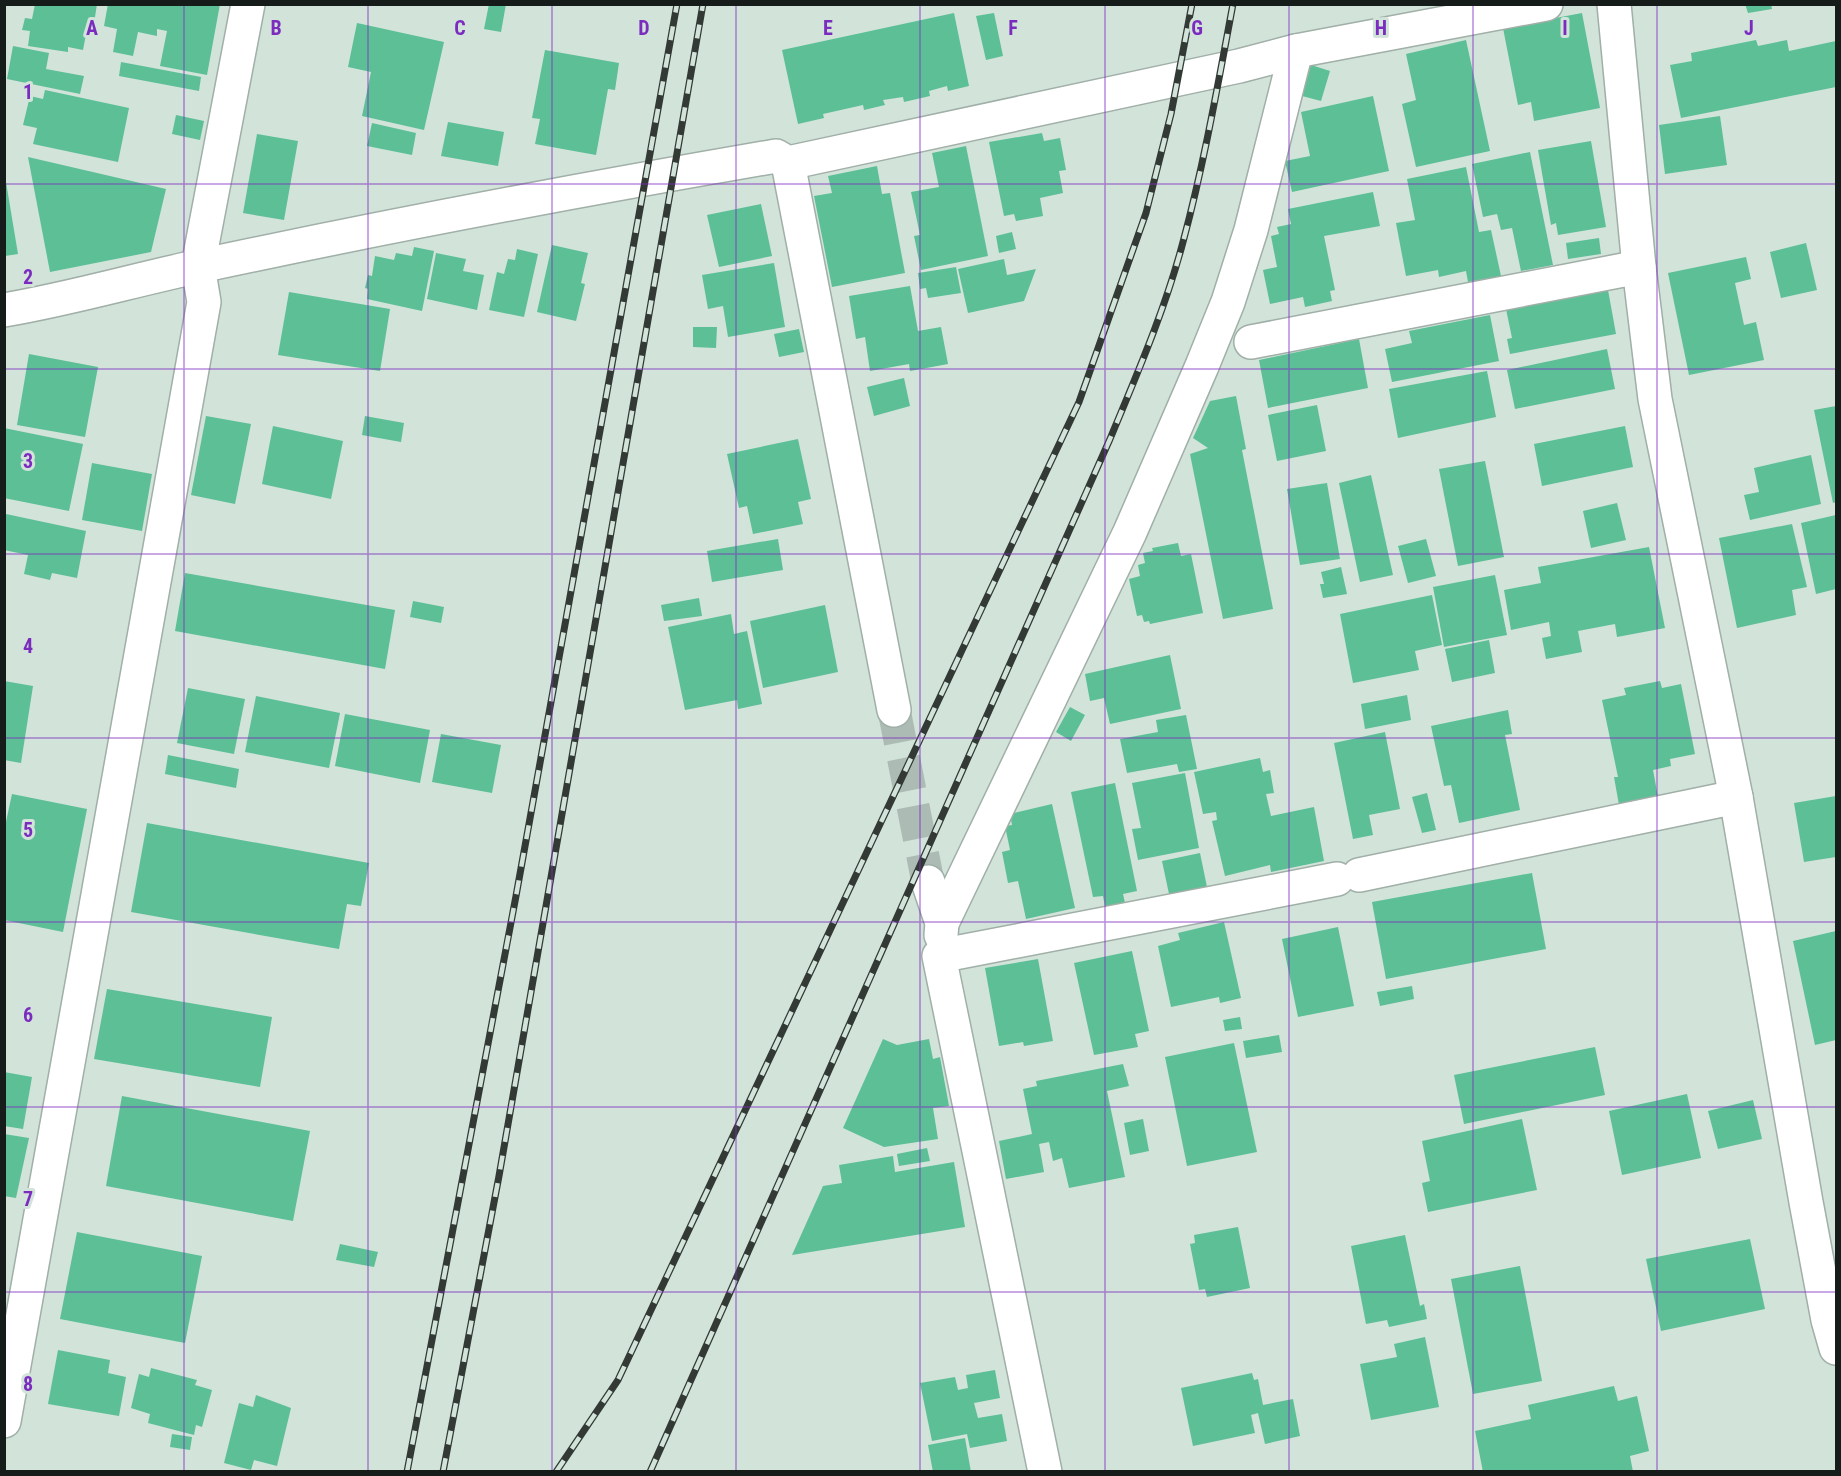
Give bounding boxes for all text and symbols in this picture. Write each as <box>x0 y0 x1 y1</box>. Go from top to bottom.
text: A <box>86 16 98 40</box>
text: B <box>270 16 282 40</box>
text: C <box>454 16 466 40</box>
text: D <box>638 16 650 40</box>
text: E <box>823 16 833 40</box>
text: F <box>1008 16 1018 40</box>
text: G <box>1191 16 1203 40</box>
text: H <box>1375 16 1387 40</box>
text: I <box>1562 16 1568 40</box>
text: J <box>1744 16 1754 40</box>
text: 1 <box>23 80 33 104</box>
text: 2 <box>23 265 33 289</box>
text: 3 <box>23 449 33 473</box>
text: 4 <box>23 634 33 658</box>
text: 5 <box>23 818 33 842</box>
text: 6 <box>23 1003 33 1027</box>
text: 7 <box>23 1187 33 1211</box>
text: 8 <box>23 1372 33 1396</box>

